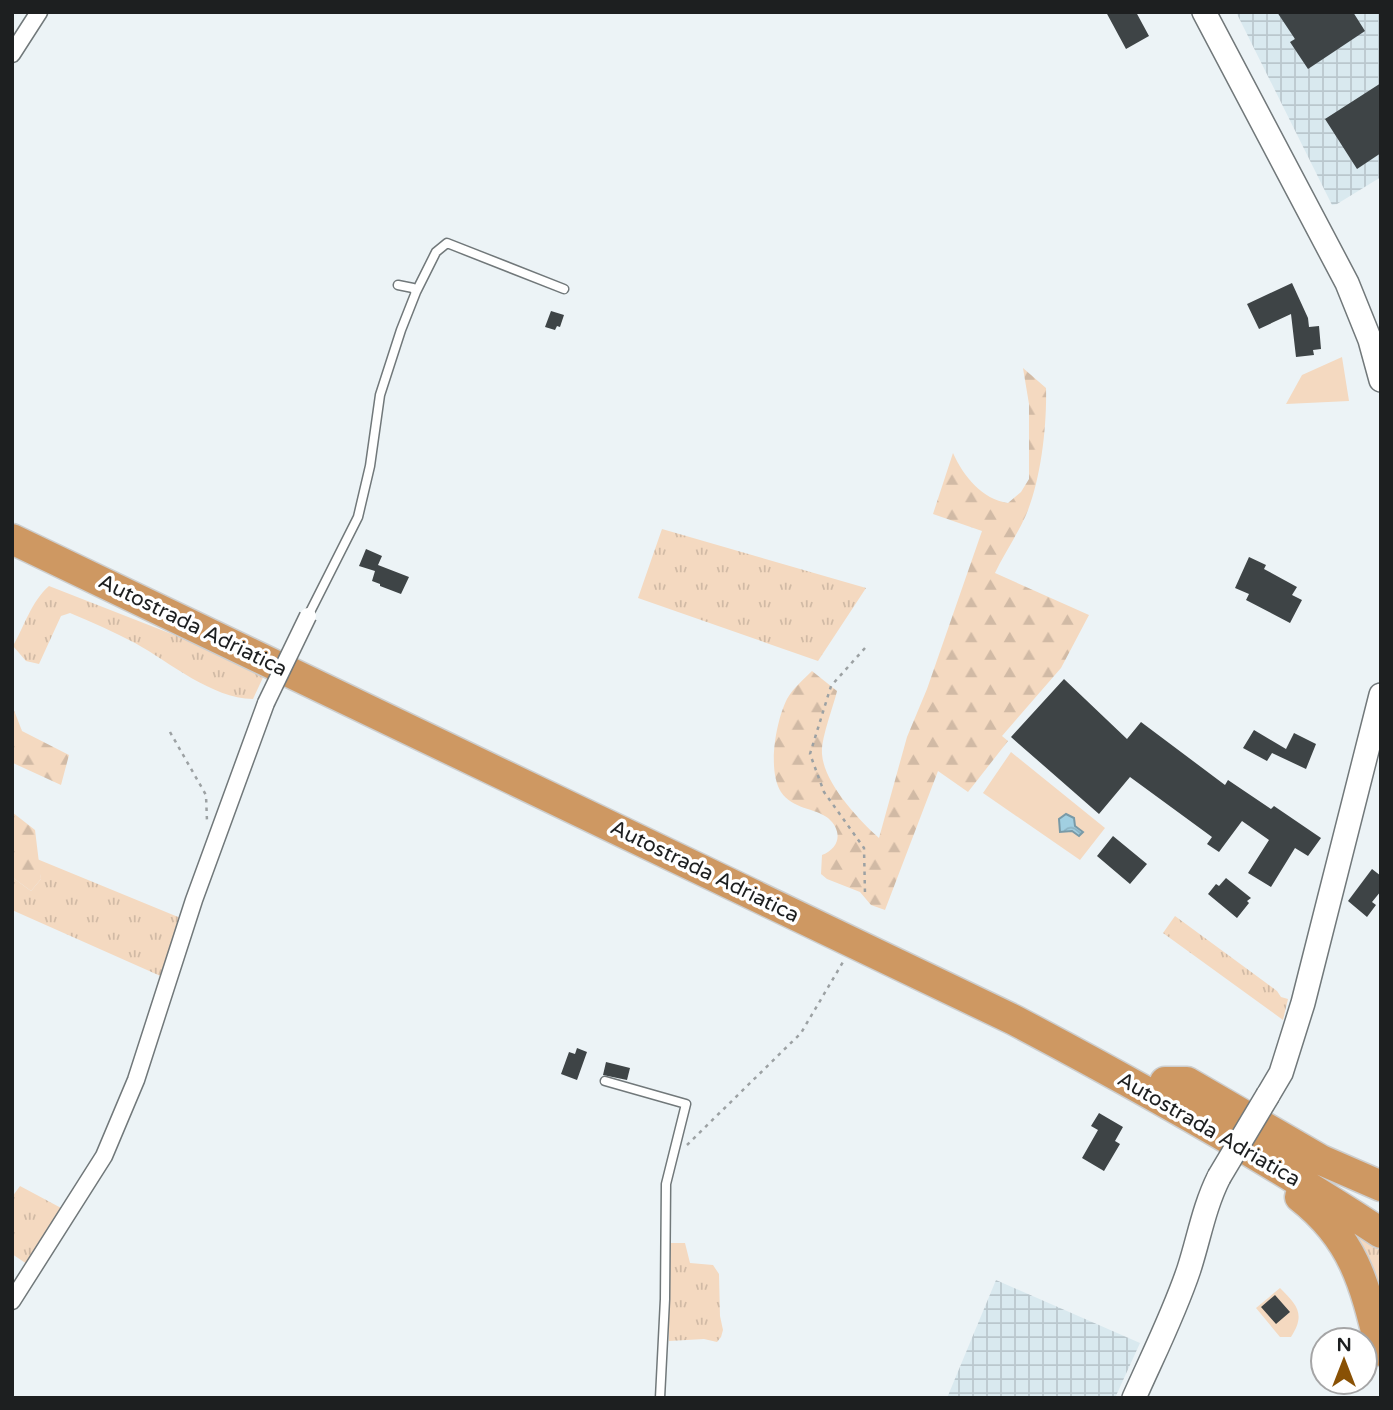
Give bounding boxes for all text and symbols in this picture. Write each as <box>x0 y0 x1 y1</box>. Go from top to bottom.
street label: Autostrada Adriatica <box>94 569 291 682</box>
street label: Autostrada Adriatica <box>606 815 803 928</box>
street label: Autostrada Adriatica <box>1113 1067 1305 1192</box>
north arrow <box>1309 1326 1379 1396</box>
text: N <box>1336 1334 1352 1356</box>

